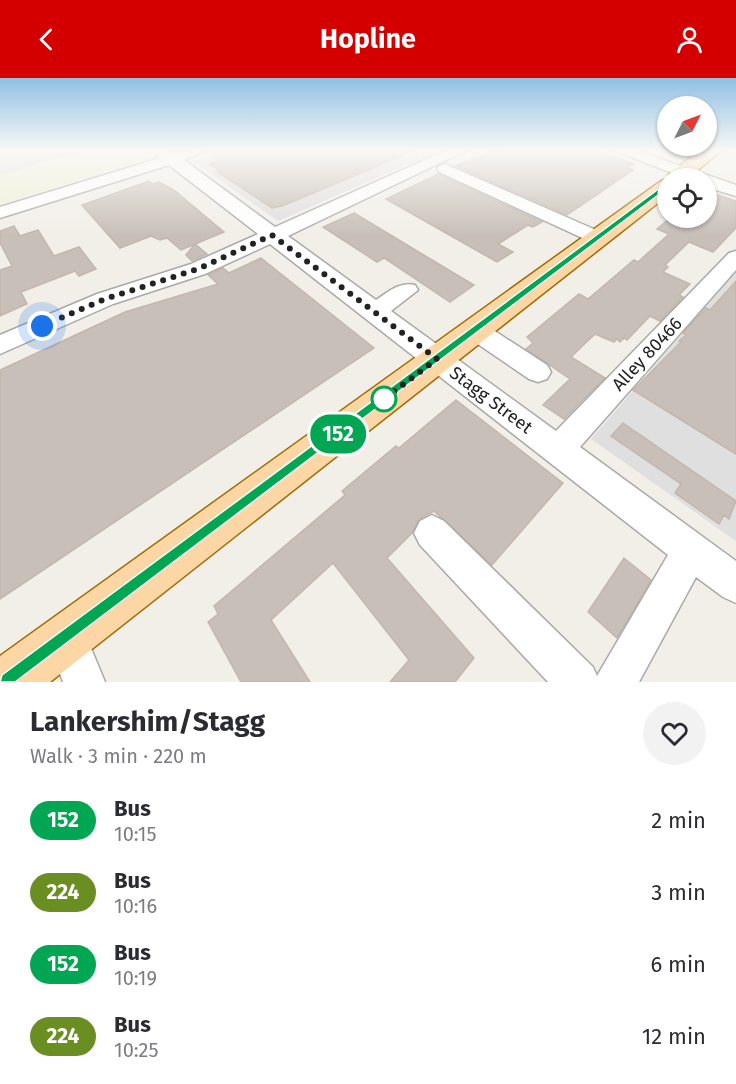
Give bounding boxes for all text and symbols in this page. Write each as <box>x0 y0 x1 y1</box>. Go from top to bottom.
icon: back <box>30 23 63 56</box>
text: Hopline <box>320 23 416 55</box>
icon: person <box>673 23 706 56</box>
north arrow <box>657 96 717 156</box>
map controls <box>657 96 717 228</box>
button: locate <box>657 168 717 228</box>
your location <box>27 311 57 341</box>
street label: Alley 80466 <box>607 313 687 395</box>
street label: Stagg Street <box>445 362 537 439</box>
unlabelled marker <box>371 386 397 412</box>
line badge: 152 <box>304 414 372 454</box>
text: 152 <box>322 421 354 447</box>
button: heart <box>643 702 706 765</box>
text: Lankershim/Stagg <box>30 705 265 738</box>
text: Walk · 3 min · 220 m <box>30 744 207 768</box>
text: Bus <box>114 795 151 822</box>
text: 152 <box>47 807 79 833</box>
text: 2 min <box>651 807 706 834</box>
text: 10:15 <box>114 822 157 846</box>
text: Bus <box>114 867 151 894</box>
text: 224 <box>47 879 79 905</box>
text: 3 min <box>651 879 706 906</box>
text: 10:16 <box>114 894 157 918</box>
text: Bus <box>114 939 151 966</box>
text: 152 <box>47 951 79 977</box>
text: 6 min <box>650 951 706 978</box>
text: 10:19 <box>114 966 157 990</box>
text: Bus <box>114 1011 151 1038</box>
text: 224 <box>47 1023 79 1049</box>
text: 12 min <box>642 1023 706 1050</box>
text: 10:25 <box>114 1038 159 1062</box>

